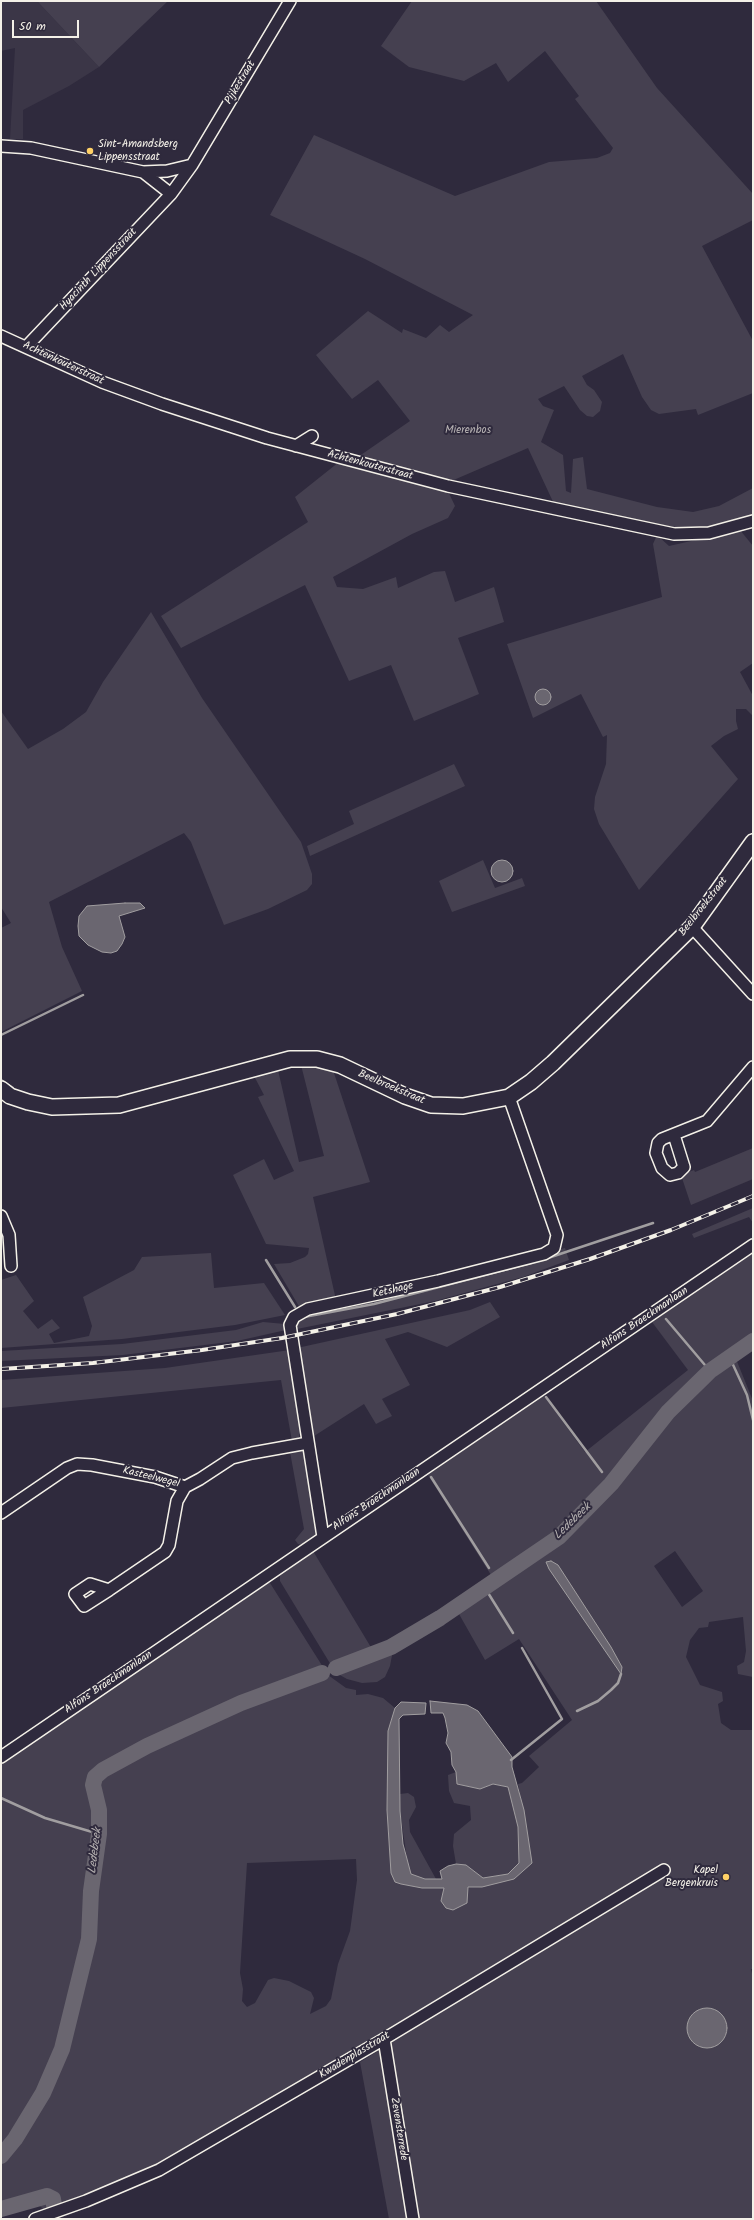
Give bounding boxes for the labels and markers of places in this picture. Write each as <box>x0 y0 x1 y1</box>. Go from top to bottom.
place label: Sint-Amandsberg Lippensstraat <box>98 138 178 164</box>
marker: Sint-Amandsberg Lippensstraat <box>85 146 95 156</box>
place label: Kapel Bergenkruis <box>665 1864 718 1890</box>
marker: Kapel Bergenkruis <box>721 1872 731 1882</box>

